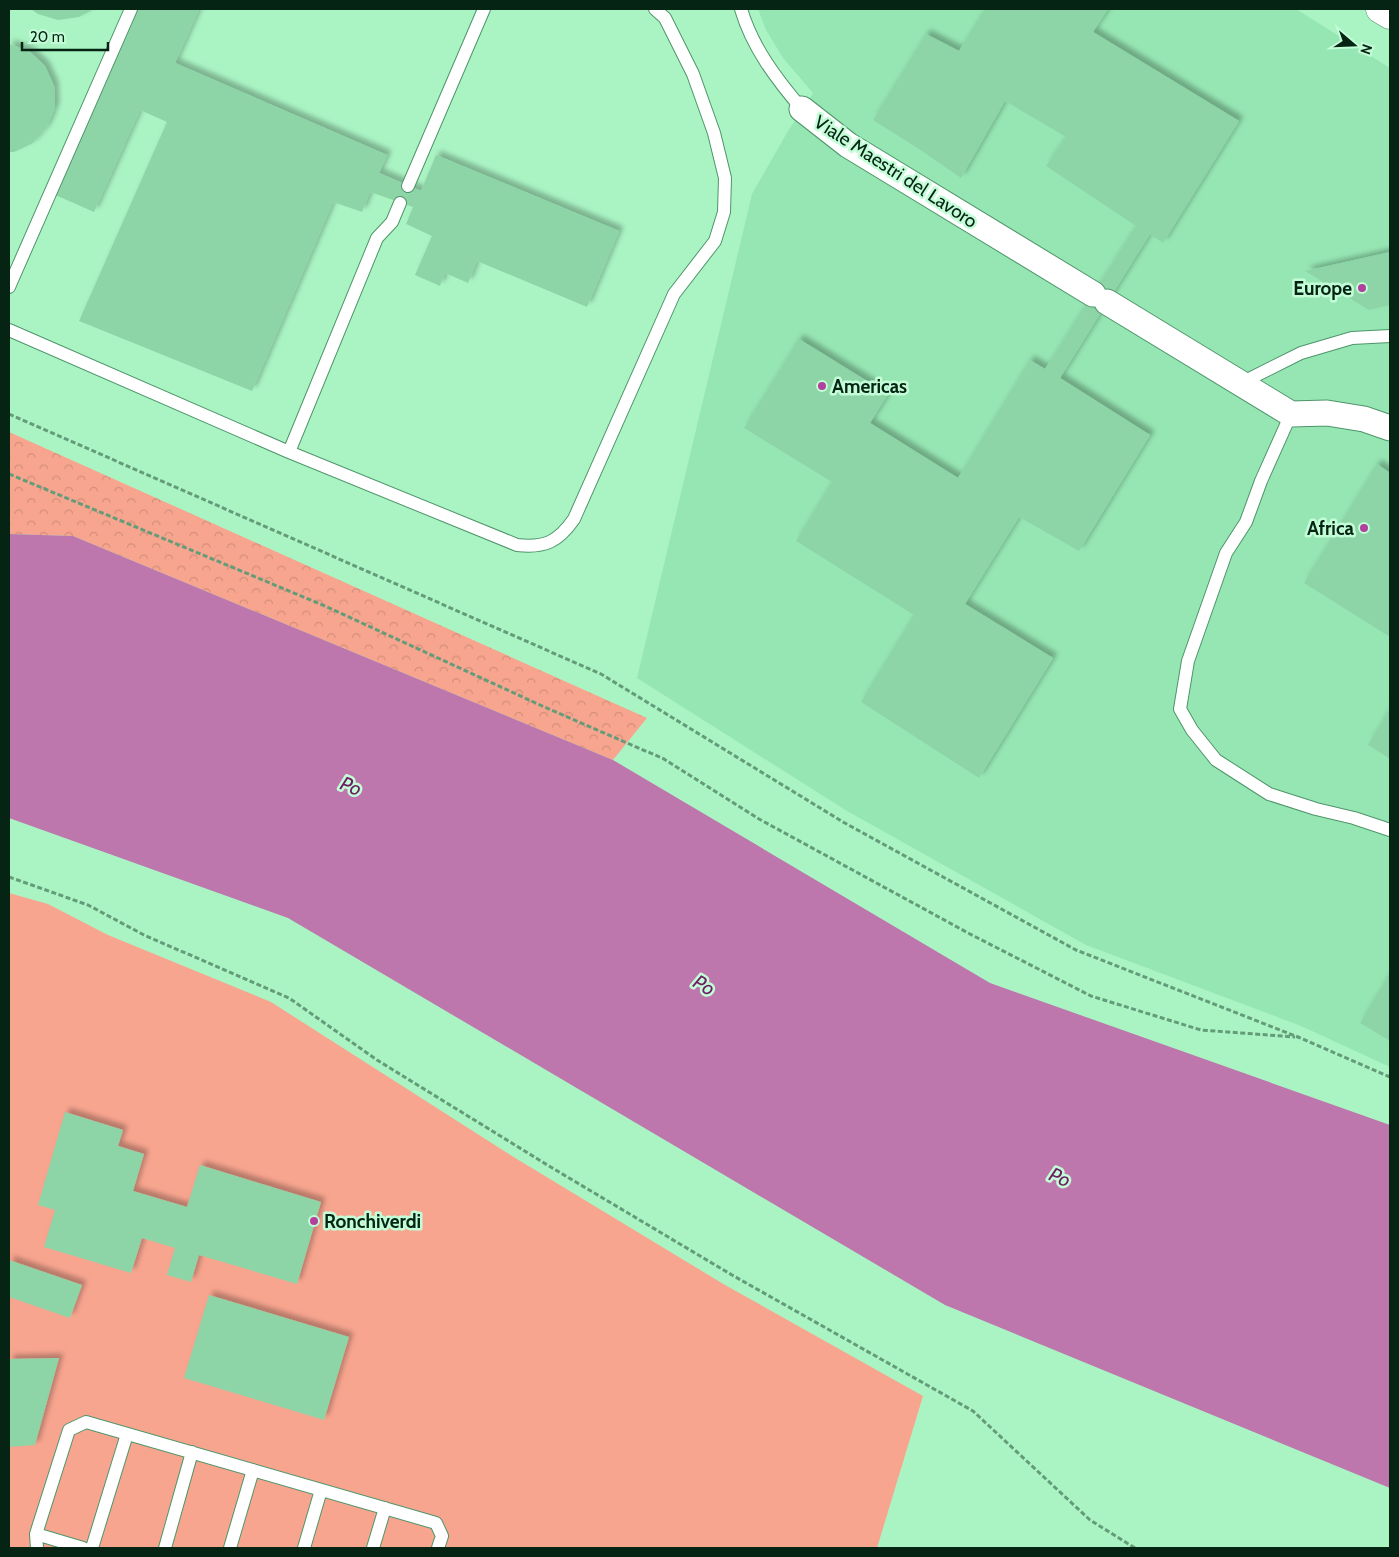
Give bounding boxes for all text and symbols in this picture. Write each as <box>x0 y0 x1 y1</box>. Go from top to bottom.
scale bar <box>22 20 109 52</box>
north arrow <box>1329 20 1379 70</box>
text: 20 m <box>30 28 65 46</box>
text: N <box>1356 42 1376 57</box>
street label: Viale Maestri del Lavoro <box>810 110 982 233</box>
place label: Europe <box>1293 277 1352 300</box>
marker: Europe <box>1356 282 1368 294</box>
place label: Americas <box>832 375 907 398</box>
marker: Americas <box>816 380 828 392</box>
place label: Africa <box>1307 517 1355 540</box>
marker: Africa <box>1358 522 1370 534</box>
water label: Po <box>337 771 365 801</box>
water label: Po <box>689 969 719 1001</box>
water label: Po <box>1046 1162 1074 1192</box>
place label: Ronchiverdi <box>324 1210 421 1233</box>
marker: Ronchiverdi <box>308 1215 320 1227</box>

